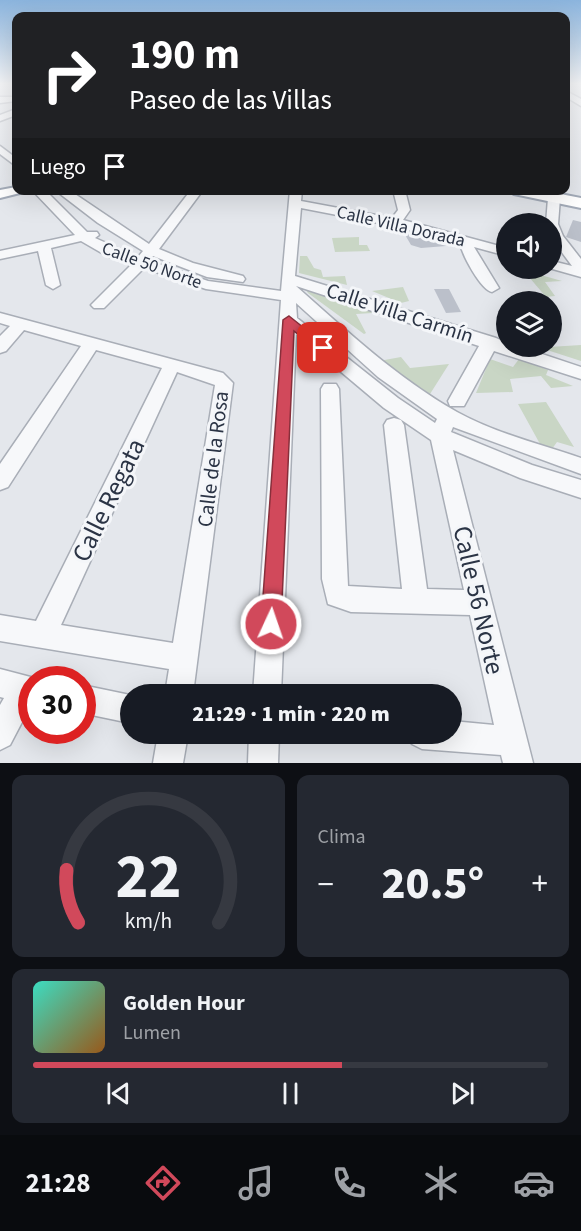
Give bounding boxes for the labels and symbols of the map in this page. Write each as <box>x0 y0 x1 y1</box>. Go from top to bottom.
street label: Calle Villa Dorada <box>334 200 468 253</box>
street label: Calle 50 Norte <box>98 236 205 295</box>
street label: Calle Villa Carmín <box>322 275 478 351</box>
pin <box>297 322 348 373</box>
street label: Calle de la Rosa <box>190 389 236 529</box>
street label: Calle Regata <box>63 432 154 568</box>
street label: Calle 56 Norte <box>443 522 514 678</box>
position arrow <box>239 592 303 656</box>
speed limit sign: 30 <box>18 666 96 744</box>

